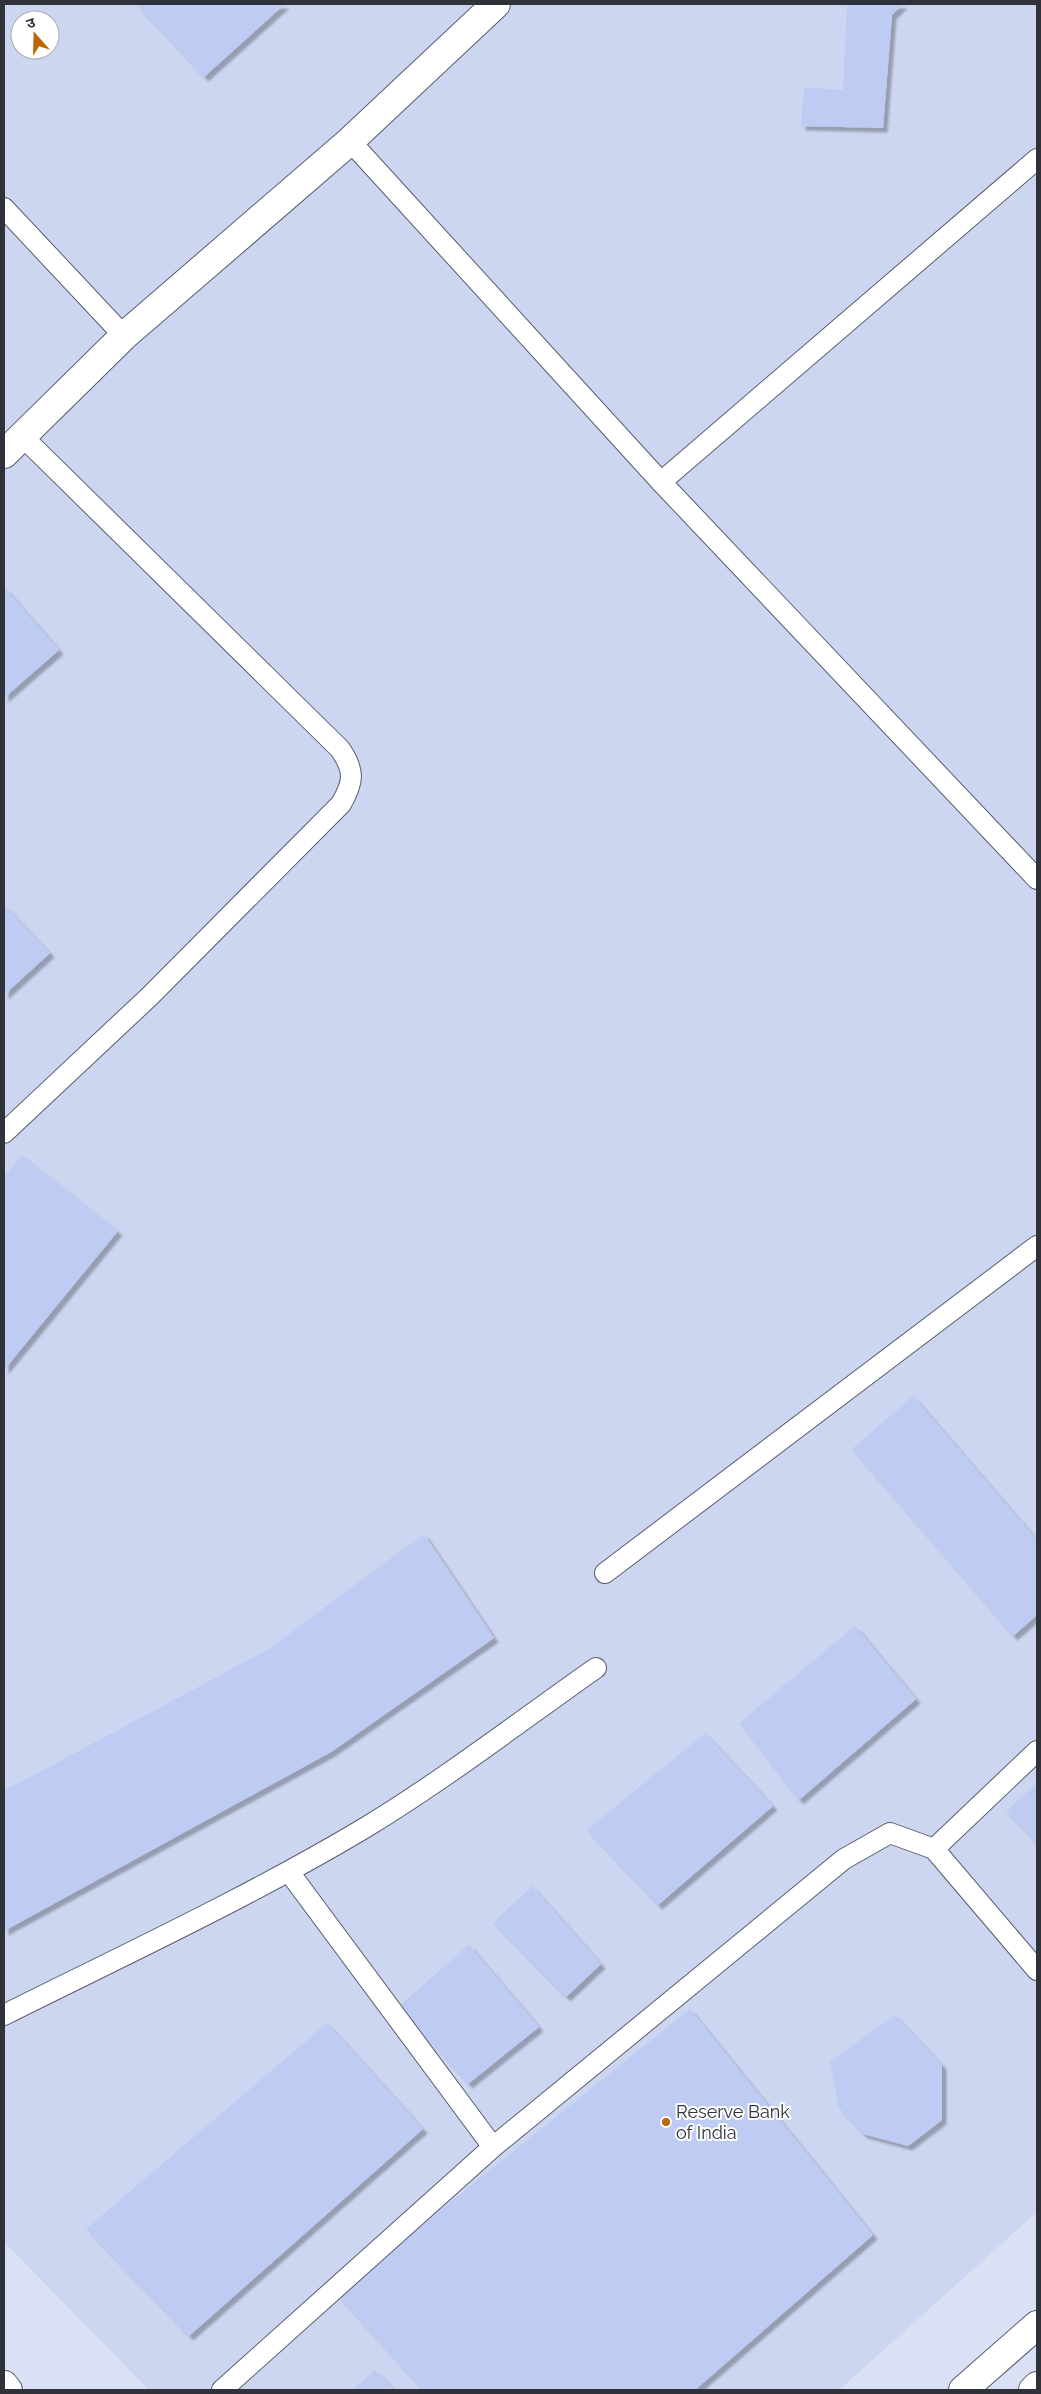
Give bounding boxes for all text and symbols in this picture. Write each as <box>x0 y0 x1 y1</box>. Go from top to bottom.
north arrow <box>10 10 60 60</box>
text: उ <box>24 14 38 32</box>
place label: Reserve Bank of India <box>676 2101 790 2143</box>
marker: Reserve Bank of India <box>660 2116 672 2128</box>

